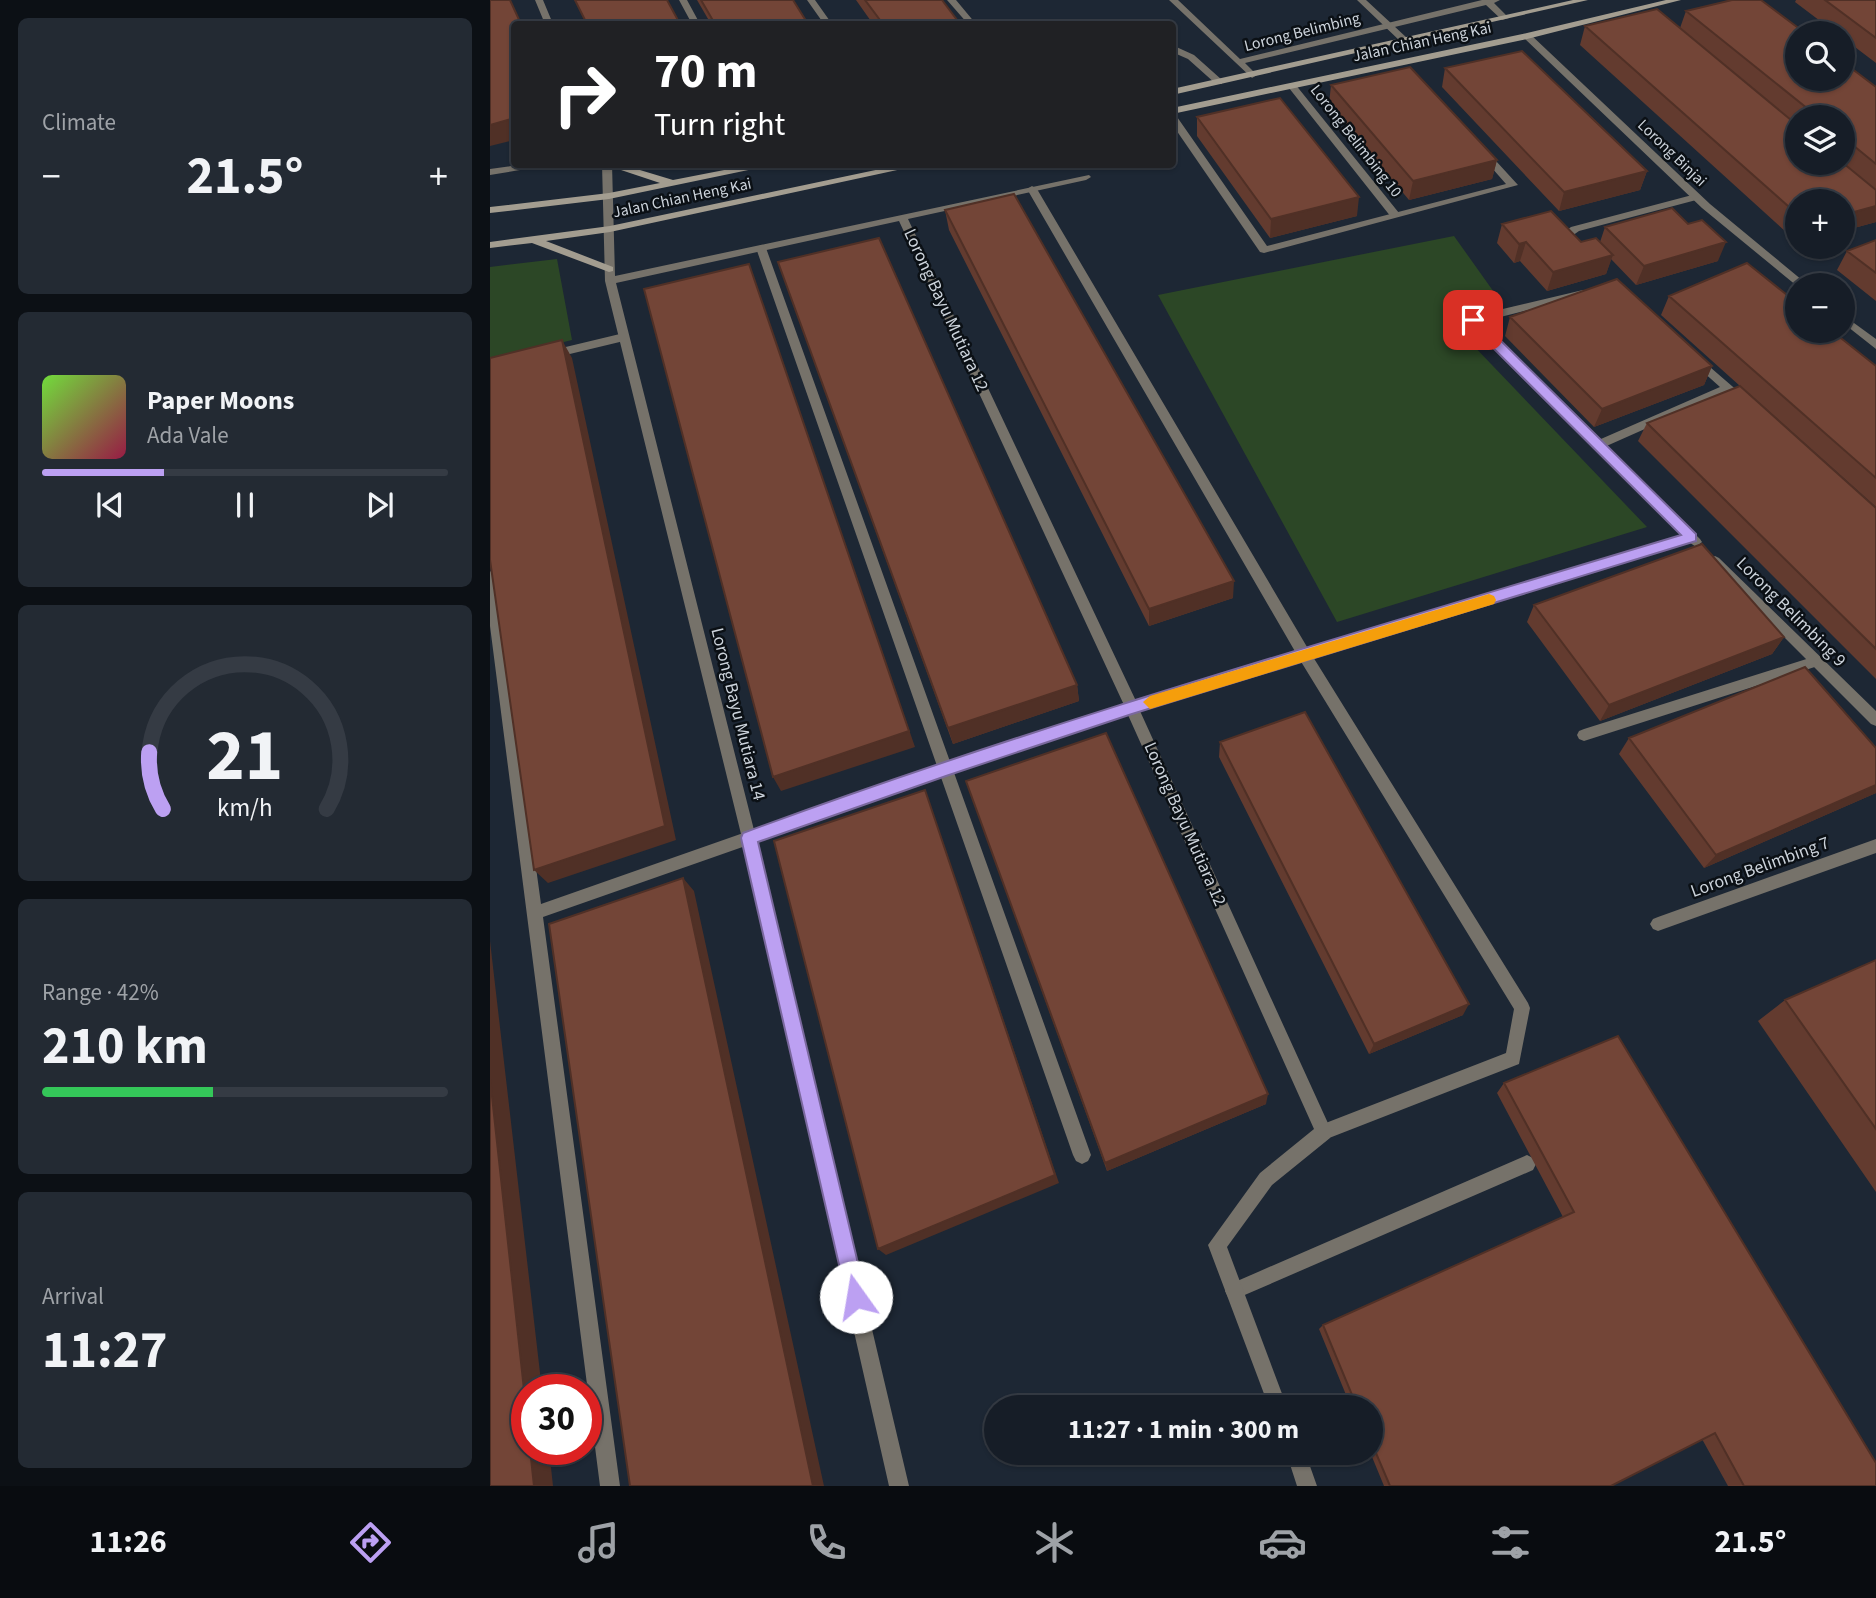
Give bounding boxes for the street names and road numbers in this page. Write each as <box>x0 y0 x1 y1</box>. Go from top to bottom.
street label: Lorong Belimbing <box>1242 7 1362 57</box>
street label: Jalan Chian Heng Kai <box>1351 17 1493 67</box>
street label: Lorong Belimbing 10 <box>1305 80 1407 202</box>
street label: Lorong Binjai <box>1633 114 1711 192</box>
street label: Jalan Chian Heng Kai <box>611 173 753 223</box>
street label: Lorong Bayu Mutiara 12 <box>897 225 995 396</box>
street label: Lorong Belimbing 9 <box>1731 552 1851 672</box>
street label: Lorong Bayu Mutiara 14 <box>704 625 772 803</box>
street label: Lorong Bayu Mutiara 12 <box>1138 738 1232 910</box>
street label: Lorong Belimbing 7 <box>1687 830 1833 904</box>

